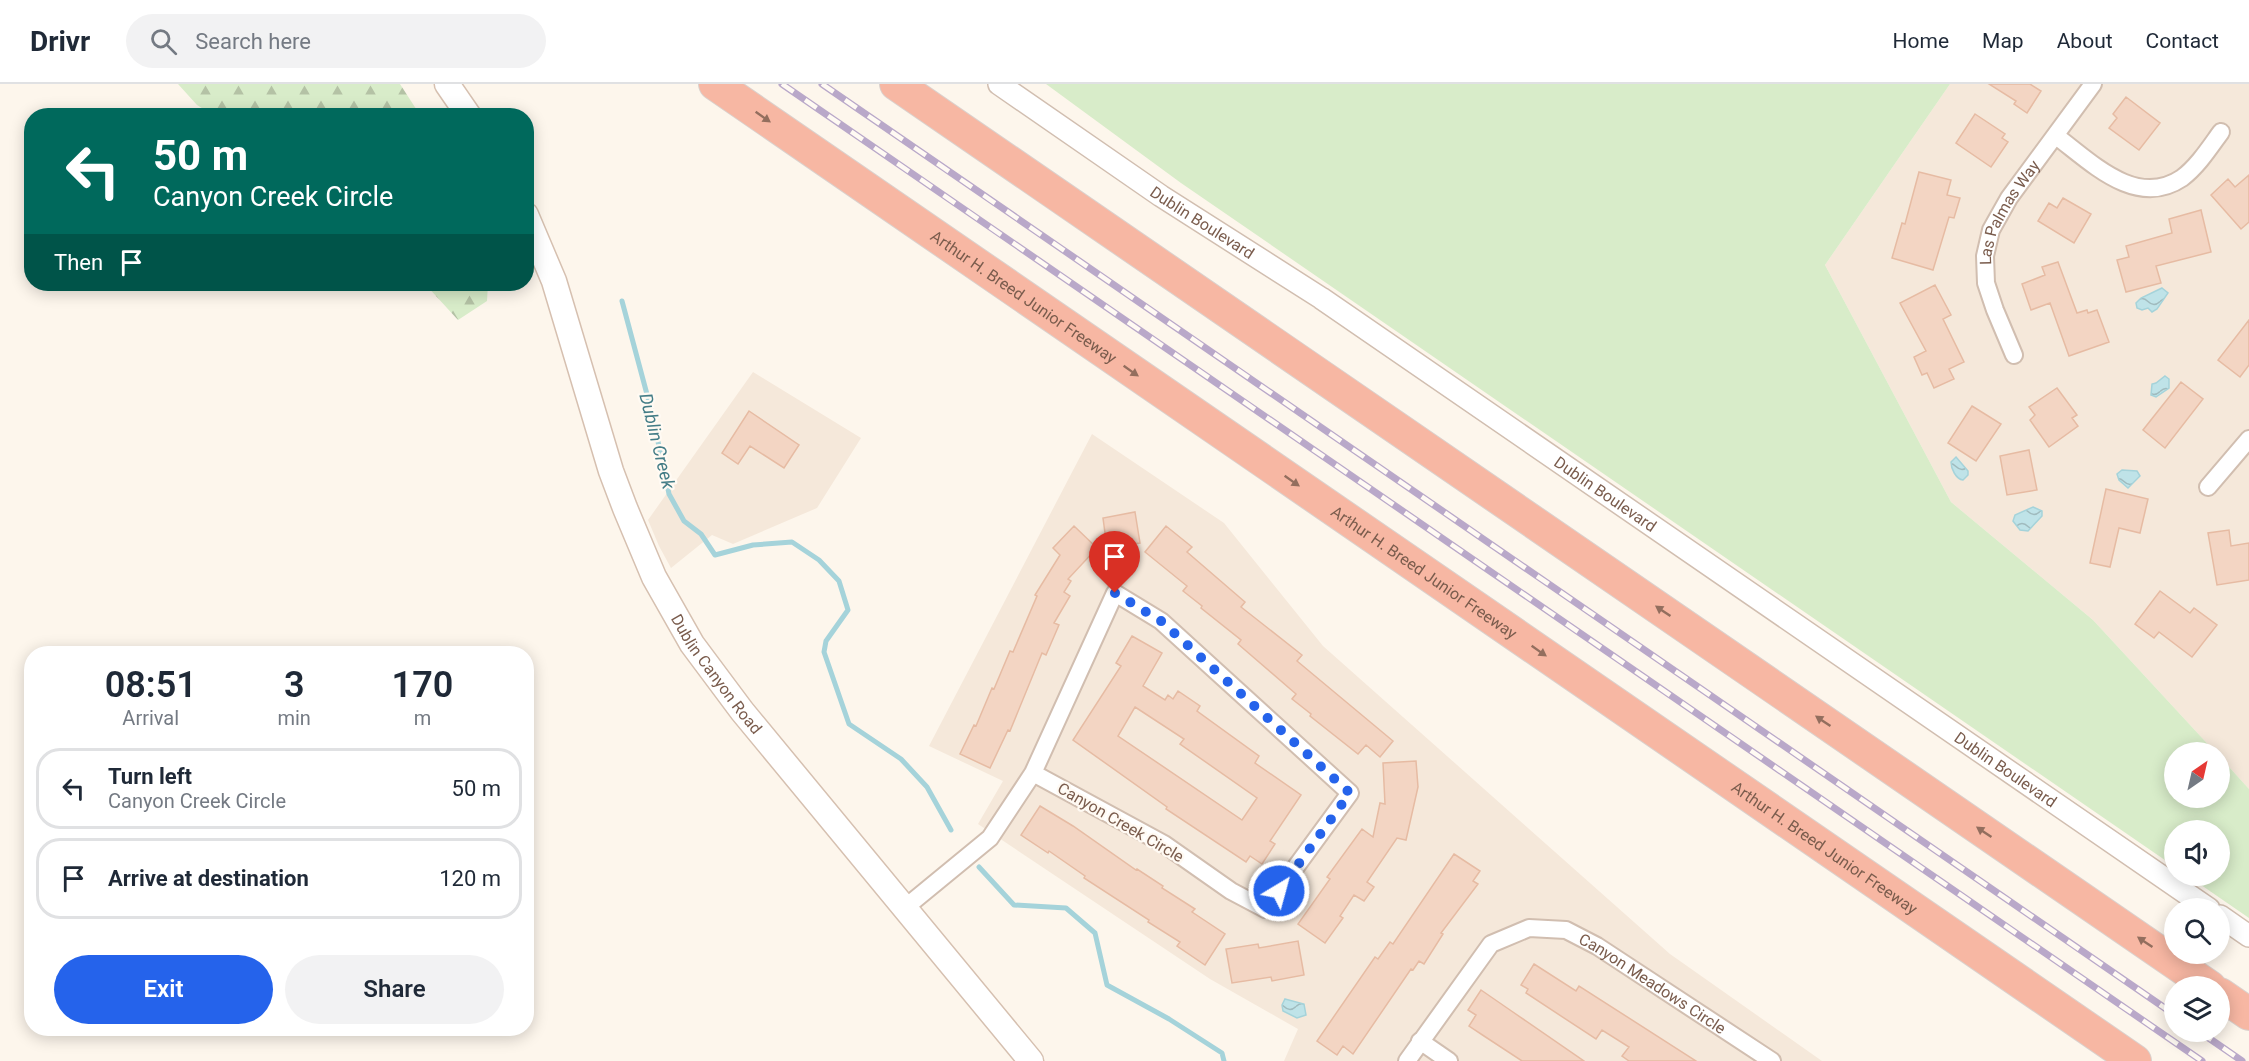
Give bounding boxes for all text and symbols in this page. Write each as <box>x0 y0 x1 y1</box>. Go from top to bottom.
search box <box>126 14 546 68</box>
text: Drivr <box>30 25 90 58</box>
icon: search <box>147 25 180 58</box>
text: Search here <box>195 29 311 54</box>
text: Home <box>1893 29 1949 53</box>
text: Map <box>1982 29 2024 53</box>
text: About <box>2057 29 2113 53</box>
text: Contact <box>2146 29 2219 53</box>
one-way arrow <box>754 111 770 123</box>
text: 50 m <box>153 131 248 180</box>
icon: left <box>54 132 132 210</box>
street label: Las Palmas Way <box>1976 156 2044 265</box>
text: Canyon Creek Circle <box>153 181 393 213</box>
street label: Dublin Boulevard <box>1146 182 1258 263</box>
street label: Arthur H. Breed Junior Freeway <box>927 226 1121 368</box>
icon: arrive <box>115 246 148 279</box>
text: Then <box>54 250 103 275</box>
one-way arrow <box>1123 365 1139 376</box>
water label: Dublin Creek <box>635 391 680 492</box>
street label: Dublin Boulevard <box>1550 452 1660 536</box>
one-way arrow <box>1283 475 1299 487</box>
street label: Arthur H. Breed Junior Freeway <box>1327 502 1521 643</box>
pin <box>1089 531 1140 593</box>
icon: arrive <box>1098 540 1131 573</box>
one-way arrow <box>1655 605 1671 617</box>
street label: Dublin Canyon Road <box>667 611 766 738</box>
one-way arrow <box>1531 645 1547 656</box>
text: 08:51 <box>105 664 197 706</box>
text: 3 <box>284 664 304 706</box>
text: 170 <box>392 664 453 706</box>
text: Arrival <box>122 706 179 730</box>
text: min <box>277 706 311 730</box>
text: m <box>414 706 431 730</box>
one-way arrow <box>1816 715 1832 727</box>
street label: Dublin Boulevard <box>1951 728 2060 811</box>
north arrow <box>2164 742 2230 808</box>
map controls <box>2164 742 2230 1042</box>
text: Turn left <box>108 764 192 789</box>
icon: left <box>57 772 90 805</box>
text: 50 m <box>452 776 501 801</box>
street label: Arthur H. Breed Junior Freeway <box>1728 777 1921 919</box>
street label: Canyon Creek Circle <box>1054 779 1187 866</box>
text: Canyon Creek Circle <box>108 789 286 813</box>
button: sound <box>2164 820 2230 886</box>
one-way arrow <box>1976 826 1992 837</box>
position arrow <box>1247 859 1311 923</box>
icon: arrive <box>57 862 90 895</box>
text: Arrive at destination <box>108 866 309 891</box>
text: 120 m <box>439 866 501 891</box>
button: search <box>2164 898 2230 964</box>
street label: Canyon Meadows Circle <box>1576 929 1729 1038</box>
one-way arrow <box>2137 936 2153 948</box>
button: Exit <box>54 955 273 1024</box>
button: Share <box>285 955 504 1024</box>
button: layers <box>2164 976 2230 1042</box>

